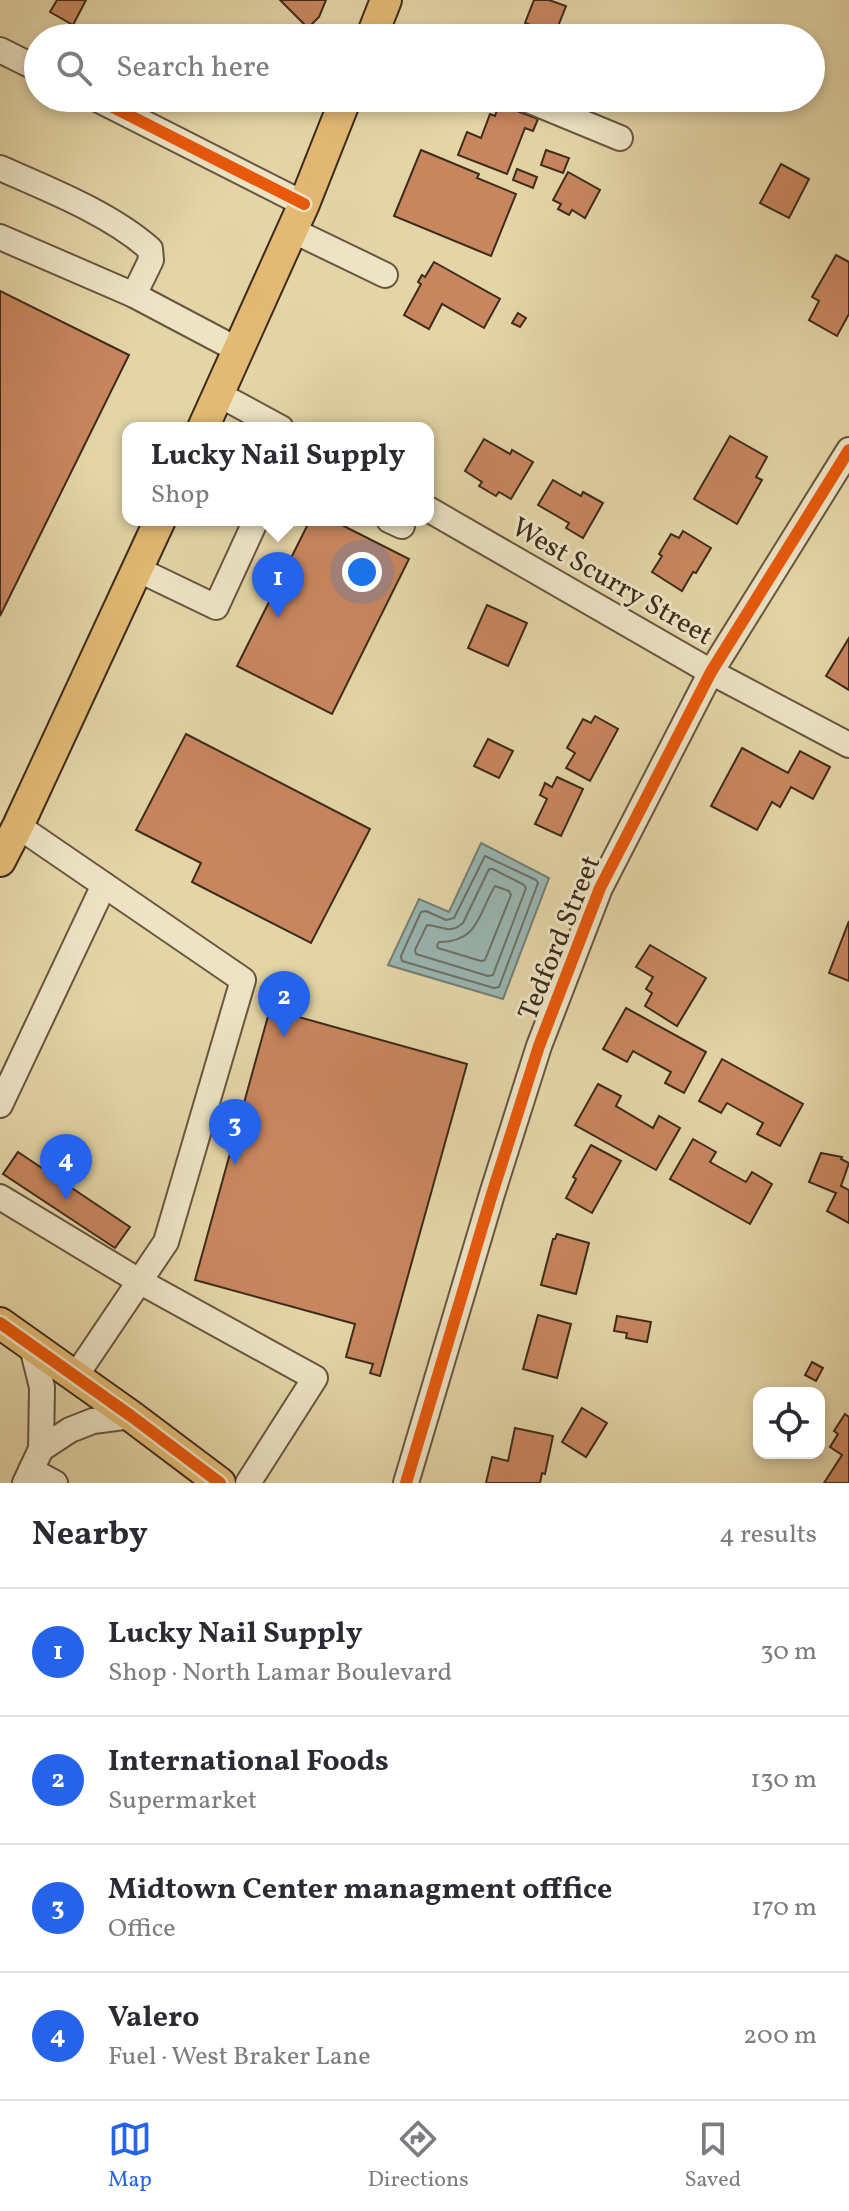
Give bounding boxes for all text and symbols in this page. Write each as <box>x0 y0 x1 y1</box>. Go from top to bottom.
search box <box>24 24 825 112</box>
icon: search <box>52 46 96 90</box>
text: Search here <box>116 47 270 89</box>
popup <box>122 422 434 526</box>
text: Lucky Nail Supply <box>151 435 405 477</box>
text: Shop <box>151 477 209 513</box>
street label: West Scurry Street <box>504 509 720 656</box>
pin: 1 <box>252 552 304 618</box>
your location <box>342 552 382 592</box>
street label: Tedford Street <box>510 850 611 1026</box>
pin: 2 <box>258 971 310 1037</box>
pin: 3 <box>209 1099 261 1165</box>
pin: 4 <box>40 1134 92 1200</box>
map controls <box>753 1387 825 1459</box>
button: locate <box>753 1387 825 1459</box>
text: Nearby <box>32 1512 148 1559</box>
text: 4 results <box>719 1517 817 1553</box>
text: Lucky Nail Supply <box>108 1613 363 1655</box>
text: 1 <box>53 1634 63 1670</box>
text: 30 m <box>760 1634 817 1670</box>
text: Shop · North Lamar Boulevard <box>108 1655 452 1691</box>
text: International Foods <box>108 1741 389 1783</box>
text: 2 <box>51 1762 65 1798</box>
text: 130 m <box>750 1762 817 1798</box>
text: Supermarket <box>108 1783 257 1819</box>
text: Midtown Center managment offfice <box>108 1869 612 1911</box>
text: 3 <box>51 1890 65 1926</box>
text: 170 m <box>752 1890 817 1926</box>
text: Office <box>108 1911 176 1947</box>
text: Valero <box>108 1997 199 2039</box>
text: 4 <box>50 2018 66 2054</box>
text: 200 m <box>743 2018 817 2054</box>
text: Fuel · West Braker Lane <box>108 2039 371 2075</box>
tab: Map <box>108 2117 152 2196</box>
tab: Directions <box>368 2117 469 2196</box>
tab: Saved <box>684 2117 741 2196</box>

